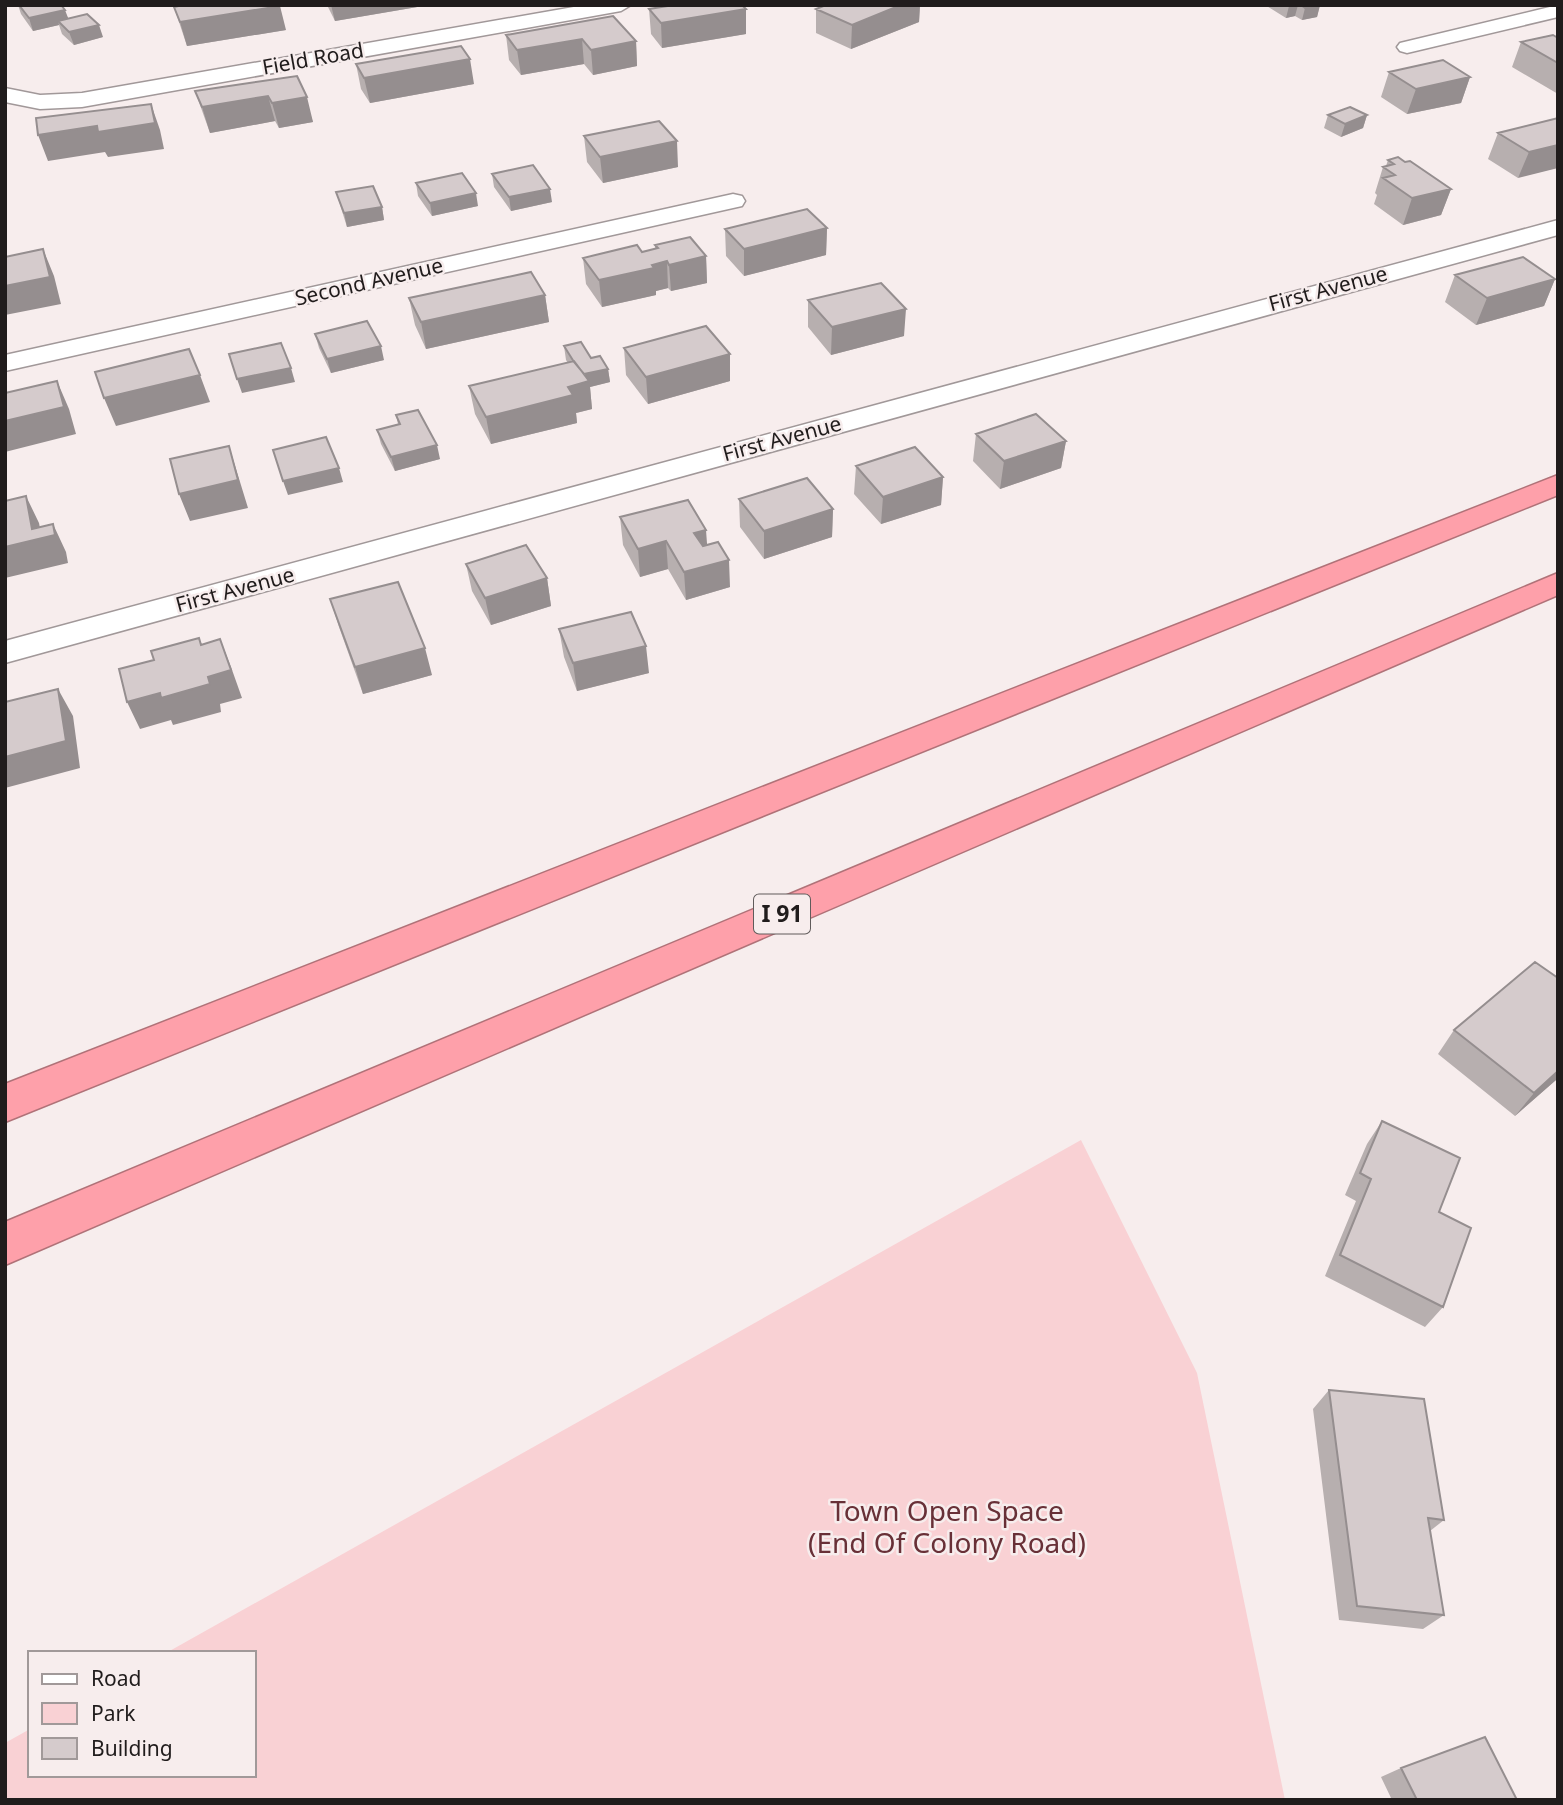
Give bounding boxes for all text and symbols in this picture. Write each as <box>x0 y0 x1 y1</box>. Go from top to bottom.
street label: Field Road <box>260 35 366 81</box>
street label: Second Avenue <box>292 250 446 312</box>
street label: First Avenue <box>1265 259 1390 317</box>
street label: First Avenue <box>719 409 844 467</box>
street label: First Avenue <box>172 560 297 618</box>
road number: I 91 <box>754 894 810 934</box>
park label: Town Open Space (End Of Colony Road) <box>808 1491 1086 1561</box>
legend <box>28 1651 256 1777</box>
text: Road <box>91 1664 141 1692</box>
text: Park <box>91 1699 136 1727</box>
text: Building <box>91 1734 173 1762</box>

